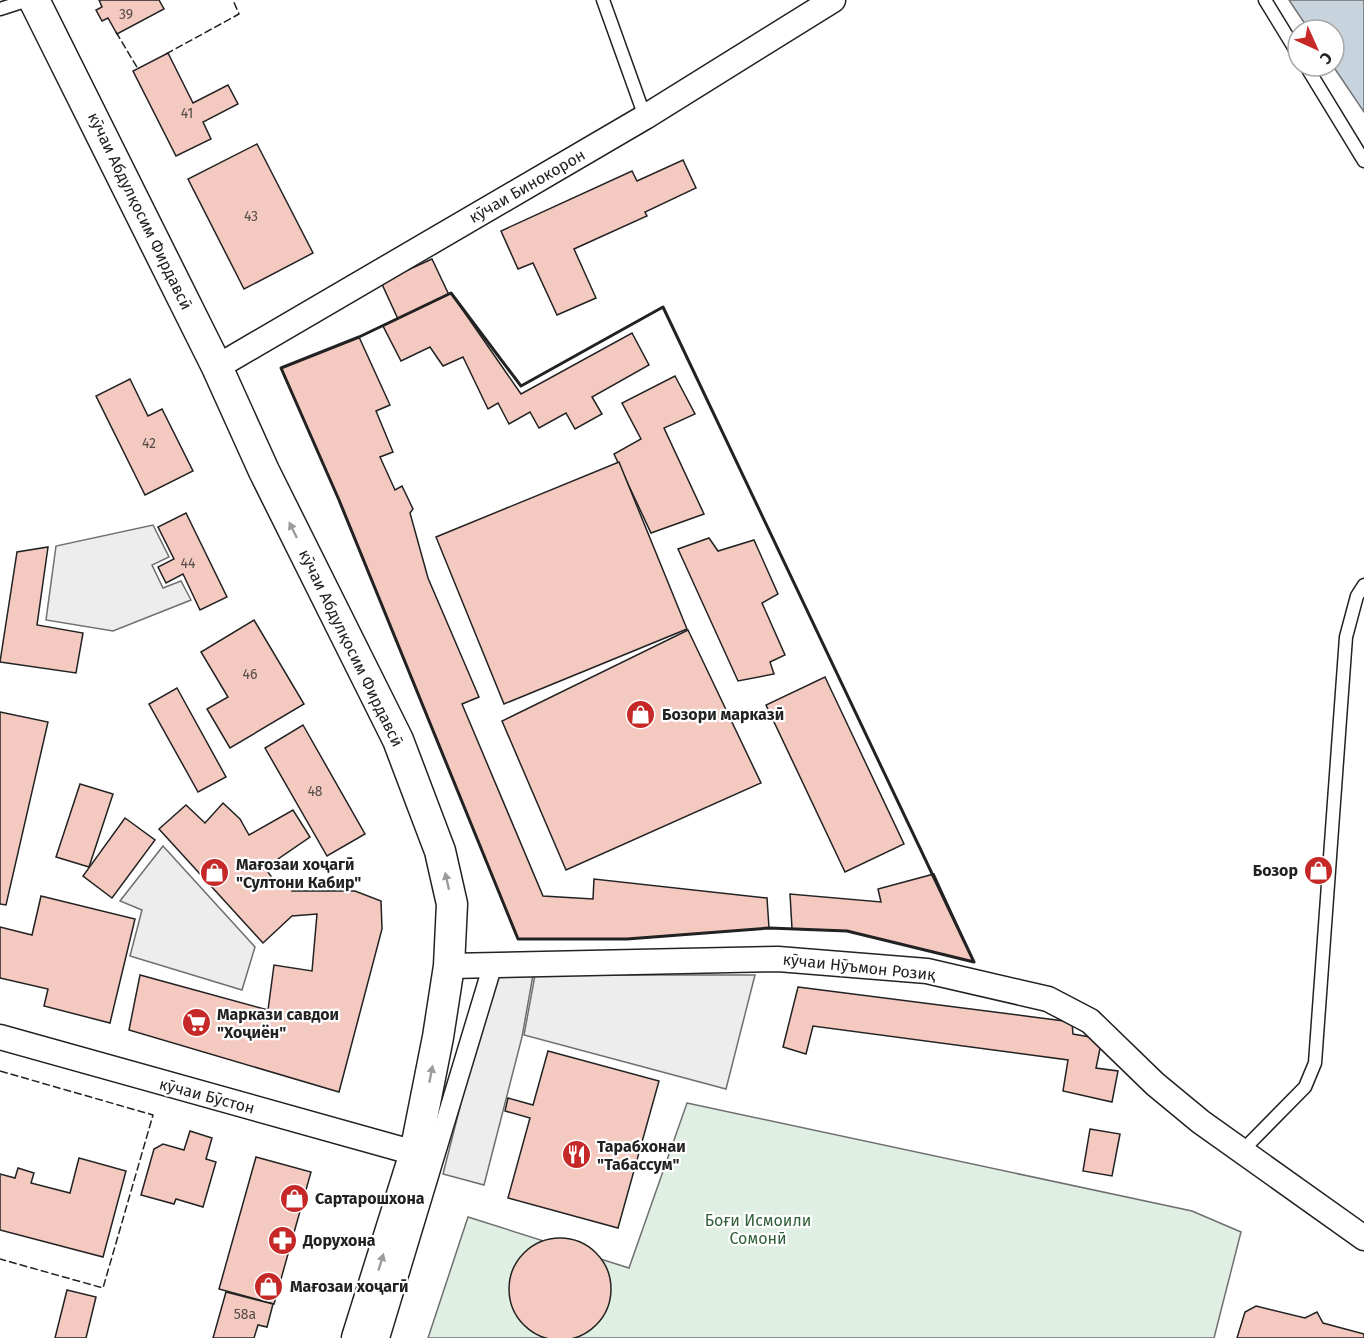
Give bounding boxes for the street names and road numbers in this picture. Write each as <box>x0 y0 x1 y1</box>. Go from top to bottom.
street label: кӯчаи Абдулқосим Фирдавсӣ <box>84 109 196 313</box>
street label: кӯчаи Бинокорон <box>465 145 589 227</box>
street label: кӯчаи Абдулқосим Фирдавсӣ <box>295 546 407 750</box>
street label: кӯчаи Нӯъмон Розиқ <box>782 950 937 985</box>
street label: кӯчаи Бӯстон <box>157 1074 257 1118</box>

